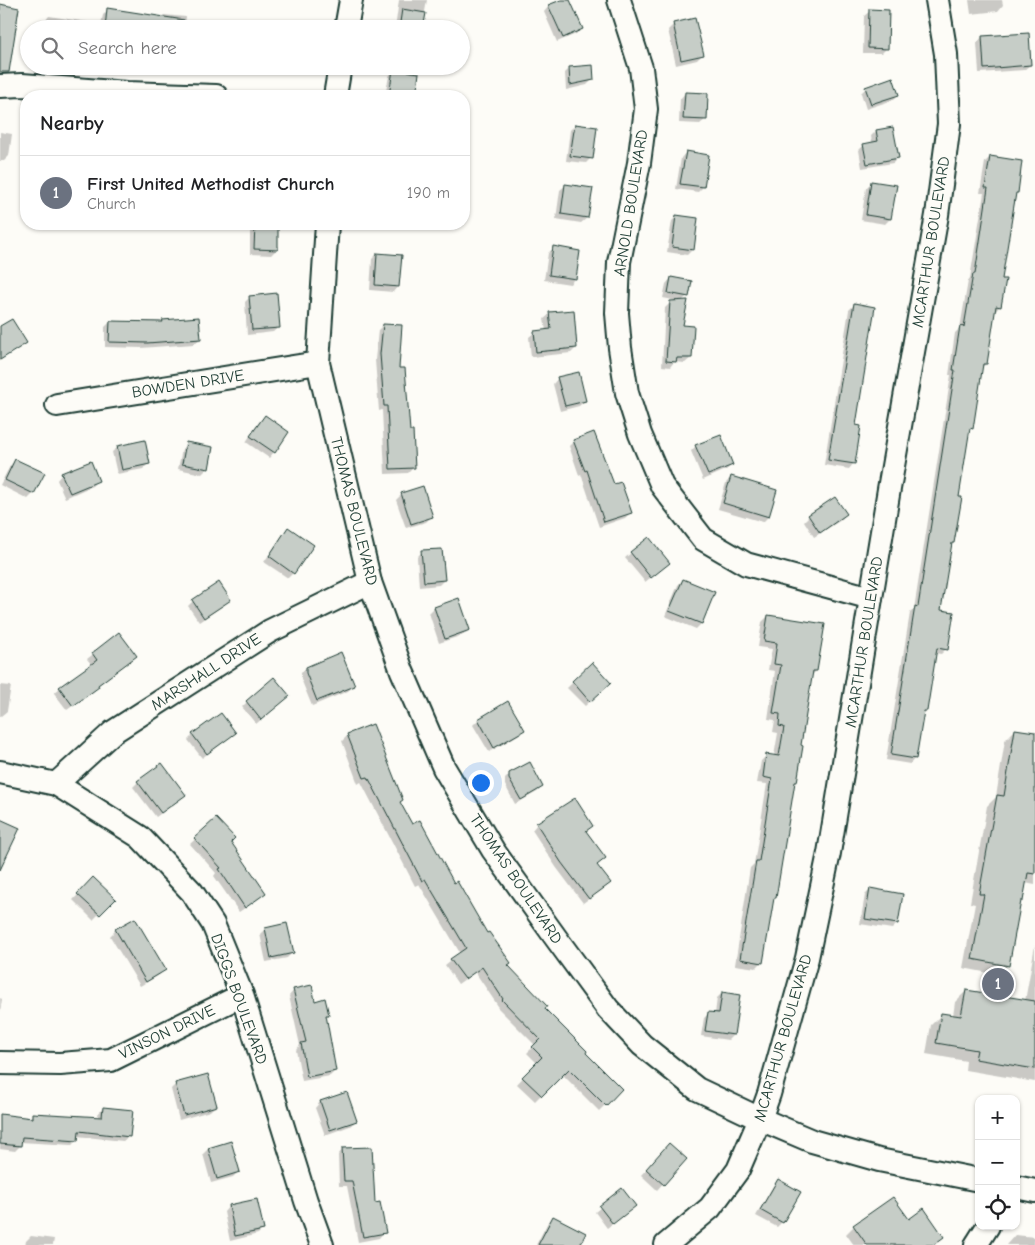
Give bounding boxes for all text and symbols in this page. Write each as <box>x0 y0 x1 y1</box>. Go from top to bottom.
search box <box>20 20 470 75</box>
icon: search <box>38 34 66 62</box>
text: Search here <box>78 37 177 59</box>
text: Nearby <box>40 111 104 135</box>
street label: ARNOLD BOULEVARD <box>610 128 652 278</box>
street label: MCARTHUR BOULEVARD <box>909 155 953 329</box>
text: First United Methodist Church <box>87 173 335 195</box>
text: 1 <box>53 184 59 202</box>
text: 190 m <box>407 184 450 202</box>
text: Church <box>87 195 136 213</box>
street label: BOWDEN DRIVE <box>131 366 246 402</box>
street label: THOMAS BOULEVARD <box>327 435 381 587</box>
street label: MCARTHUR BOULEVARD <box>842 555 886 729</box>
street label: MARSHALL DRIVE <box>148 630 265 714</box>
your location <box>468 770 494 796</box>
street label: THOMAS BOULEVARD <box>466 811 566 947</box>
street label: DIGGS BOULEVARD <box>207 931 271 1067</box>
street label: MCARTHUR BOULEVARD <box>750 952 816 1124</box>
pin: 1 <box>982 965 1014 1003</box>
street label: VINSON DRIVE <box>116 1001 218 1063</box>
map controls <box>975 1095 1020 1230</box>
button: + <box>975 1095 1020 1140</box>
button: − <box>975 1140 1020 1185</box>
button: locate <box>975 1185 1020 1230</box>

